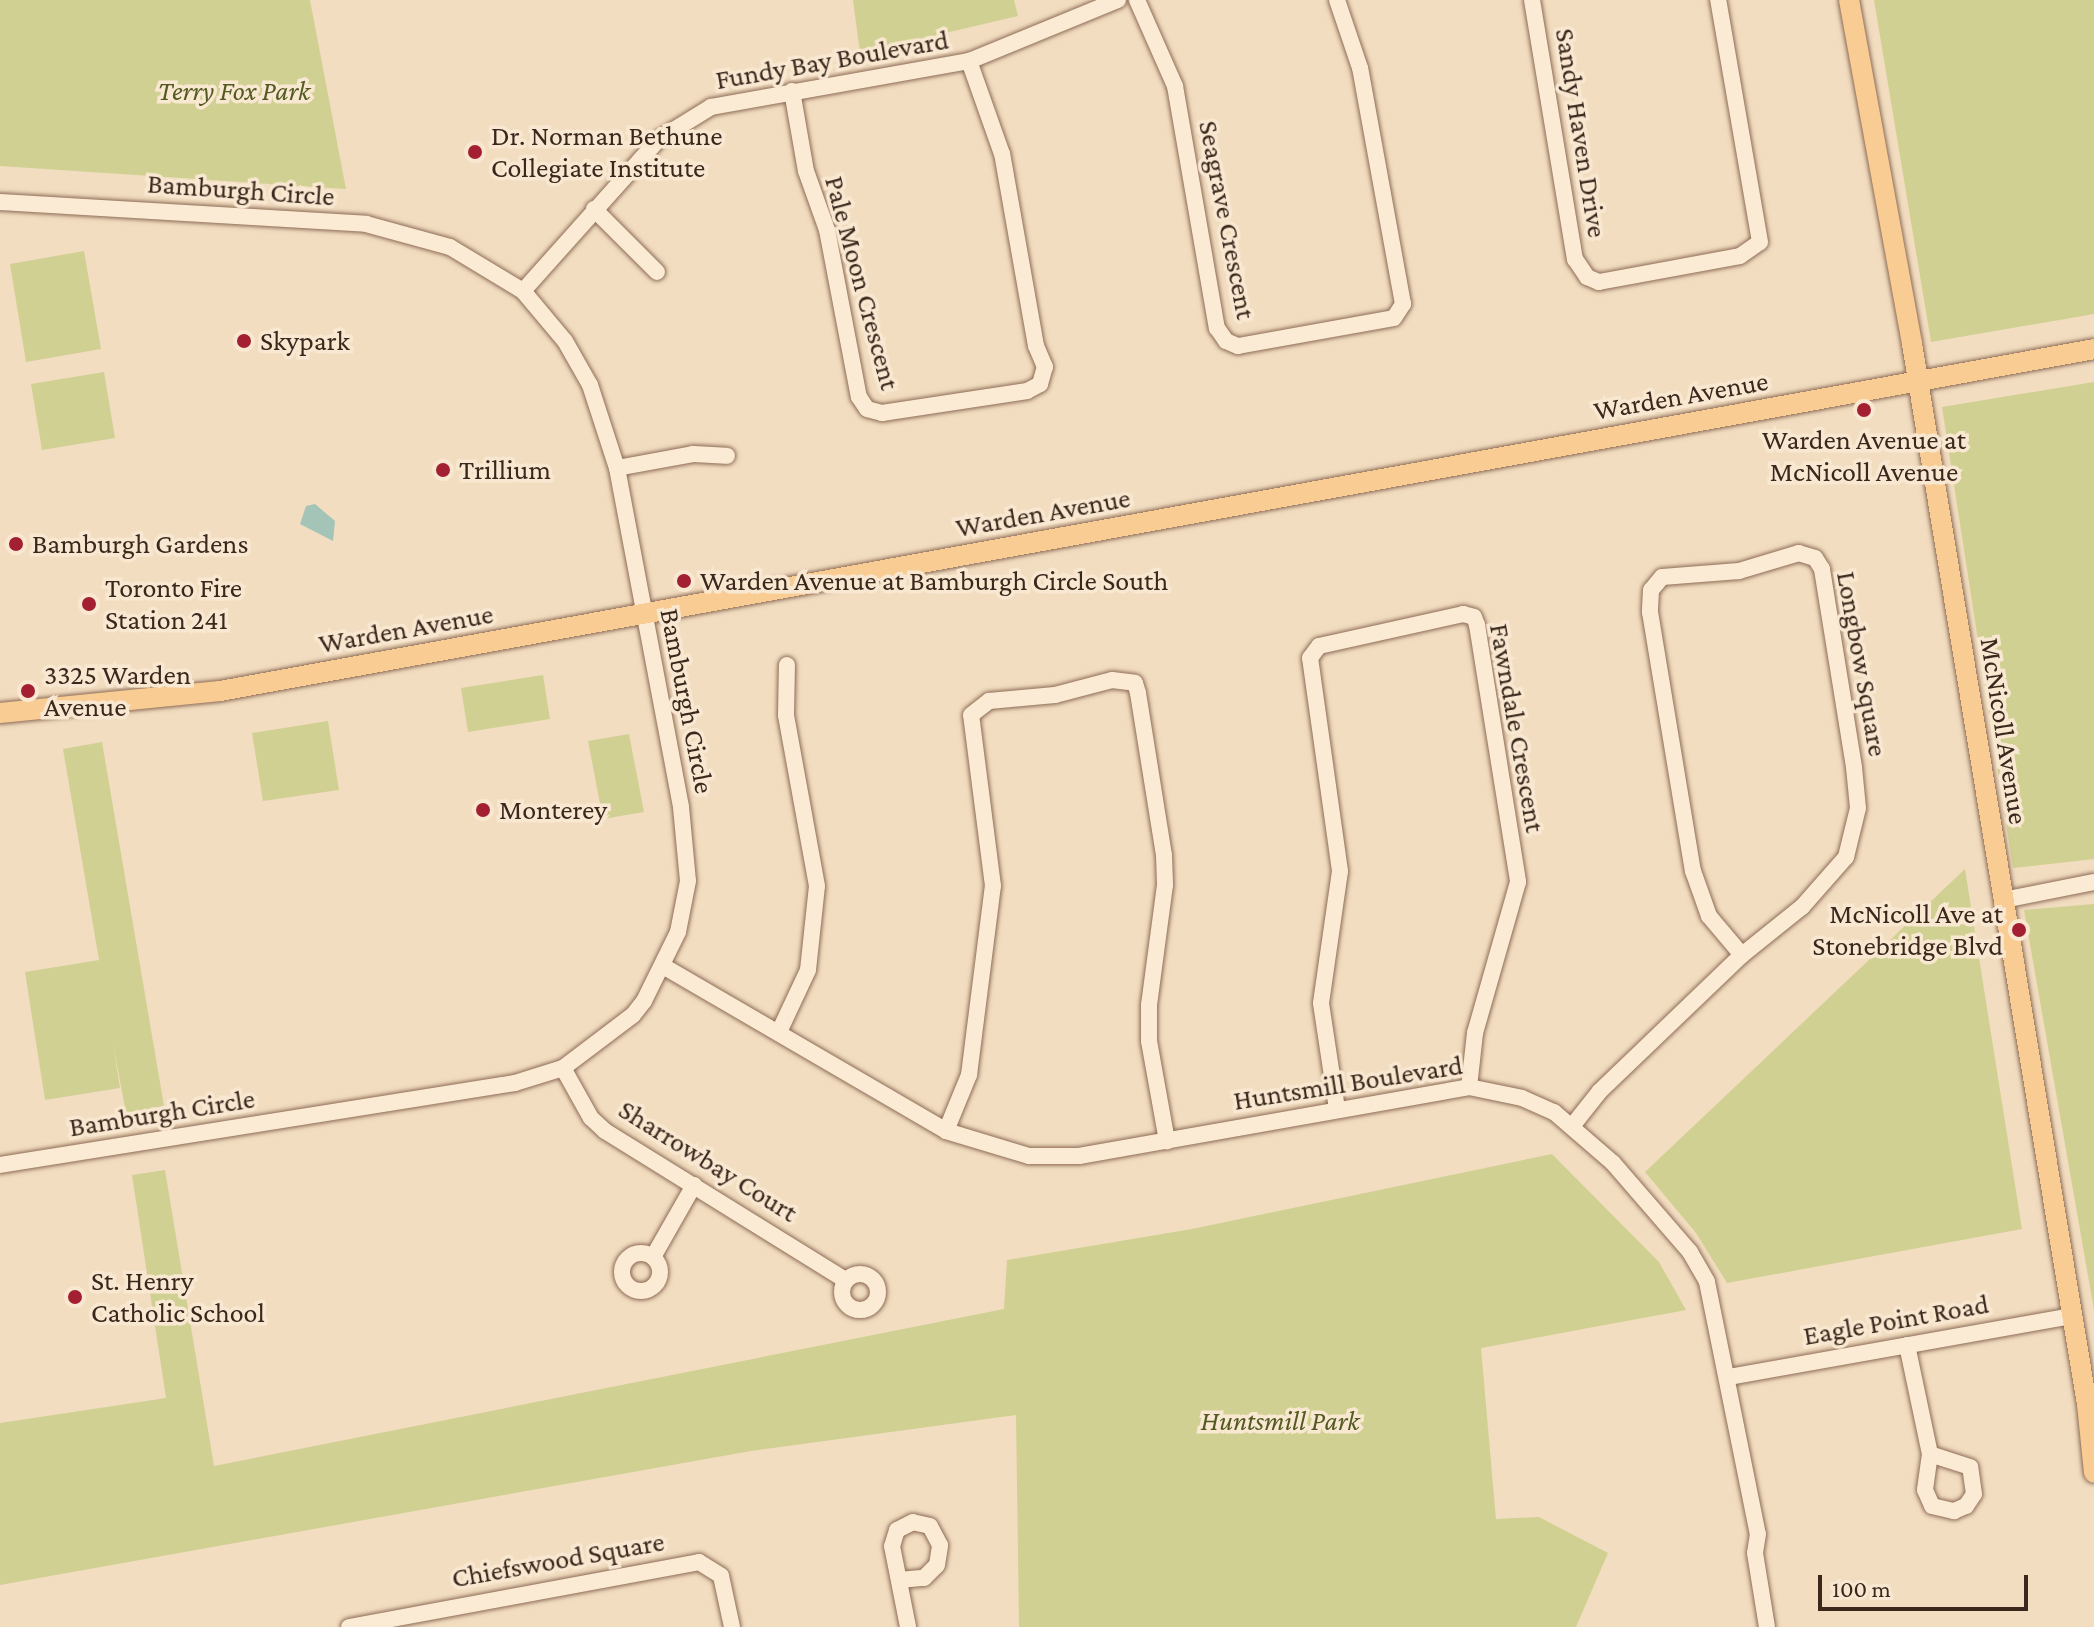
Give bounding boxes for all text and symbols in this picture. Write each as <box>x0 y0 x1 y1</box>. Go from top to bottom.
street label: Fundy Bay Boulevard <box>713 23 951 97</box>
street label: Sandy Haven Drive <box>1548 26 1614 240</box>
park label: Terry Fox Park <box>158 74 310 108</box>
street label: Seagrave Crescent <box>1191 118 1263 322</box>
place label: Dr. Norman Bethune Collegiate Institute <box>491 119 723 185</box>
marker: Dr. Norman Bethune Collegiate Institute <box>466 143 484 161</box>
street label: Bamburgh Circle <box>146 167 336 213</box>
street label: Pale Moon Crescent <box>817 172 907 394</box>
place label: Skypark <box>260 324 350 358</box>
marker: Skypark <box>235 332 253 350</box>
street label: Warden Avenue <box>1591 364 1771 428</box>
marker: Warden Avenue at McNicoll Avenue <box>1855 401 1873 419</box>
place label: Warden Avenue at McNicoll Avenue <box>1762 423 1966 489</box>
place label: Trillium <box>459 453 551 487</box>
marker: Trillium <box>434 461 452 479</box>
street label: Warden Avenue <box>953 481 1133 545</box>
place label: Bamburgh Gardens <box>32 527 248 561</box>
marker: Bamburgh Gardens <box>7 535 25 553</box>
place label: Warden Avenue at Bamburgh Circle South <box>700 564 1168 598</box>
street label: Longbow Square <box>1829 569 1895 759</box>
place label: Toronto Fire Station 241 <box>105 571 242 637</box>
marker: Warden Avenue at Bamburgh Circle South <box>675 572 693 590</box>
marker: Toronto Fire Station 241 <box>80 595 98 613</box>
street label: Warden Avenue <box>316 597 496 661</box>
street label: Bamburgh Circle <box>653 606 721 796</box>
street label: Fawndale Crescent <box>1482 621 1552 835</box>
street label: McNicoll Avenue <box>1973 635 2035 827</box>
place label: 3325 Warden Avenue <box>44 658 191 724</box>
marker: 3325 Warden Avenue <box>19 682 37 700</box>
place label: Monterey <box>499 793 607 827</box>
marker: Monterey <box>474 801 492 819</box>
place label: McNicoll Ave at Stonebridge Blvd <box>1812 897 2003 963</box>
marker: McNicoll Ave at Stonebridge Blvd <box>2010 921 2028 939</box>
street label: Huntsmill Boulevard <box>1231 1048 1465 1118</box>
street label: Bamburgh Circle <box>67 1082 257 1144</box>
street label: Sharrowbay Court <box>612 1093 804 1229</box>
place label: St. Henry Catholic School <box>91 1264 265 1330</box>
street label: Eagle Point Road <box>1801 1287 1991 1353</box>
marker: St. Henry Catholic School <box>66 1288 84 1306</box>
park label: Huntsmill Park <box>1201 1404 1359 1438</box>
street label: Chiefswood Square <box>449 1525 667 1595</box>
scale bar <box>1822 1559 2032 1609</box>
text: 100 m <box>1832 1575 1891 1602</box>

